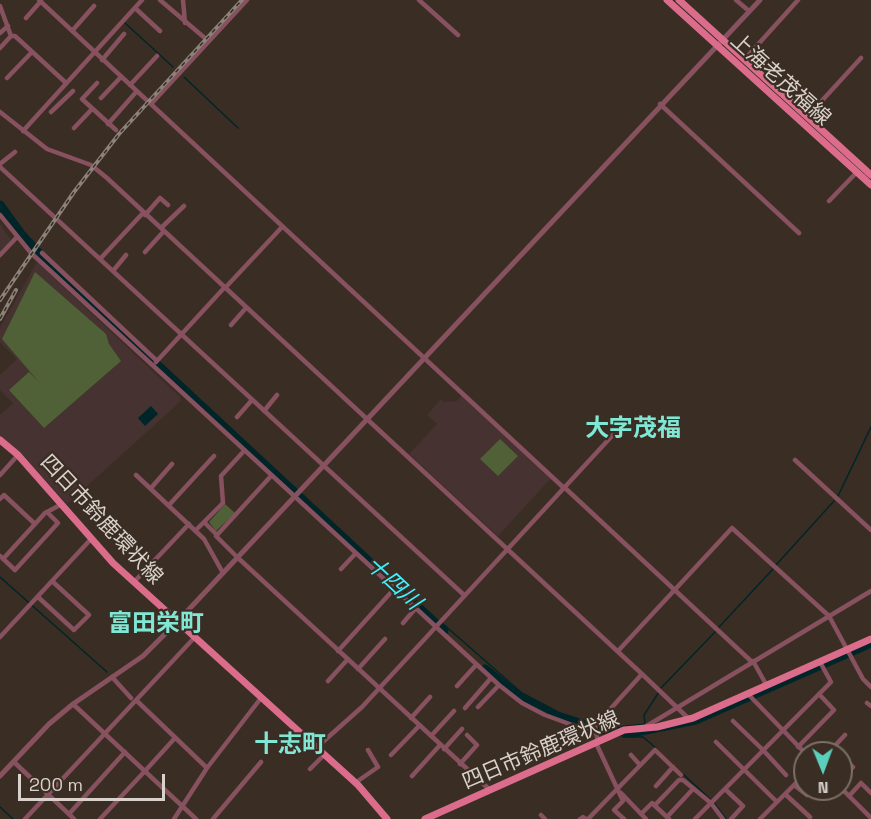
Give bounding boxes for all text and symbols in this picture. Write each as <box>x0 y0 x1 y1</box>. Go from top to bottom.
street label: 上海老茂福線 <box>725 28 835 132</box>
district label: 大字茂福 <box>585 415 681 443</box>
street label: 四日市鈴鹿環状線 <box>34 450 168 590</box>
water label: 十四川 <box>360 552 426 616</box>
district label: 富田栄町 <box>108 610 204 638</box>
street label: 四日市鈴鹿環状線 <box>459 707 623 795</box>
district label: 十志町 <box>254 731 326 759</box>
north arrow <box>793 741 853 801</box>
scale bar <box>21 762 168 800</box>
text: 200 m <box>29 773 83 796</box>
text: N <box>818 777 829 798</box>

